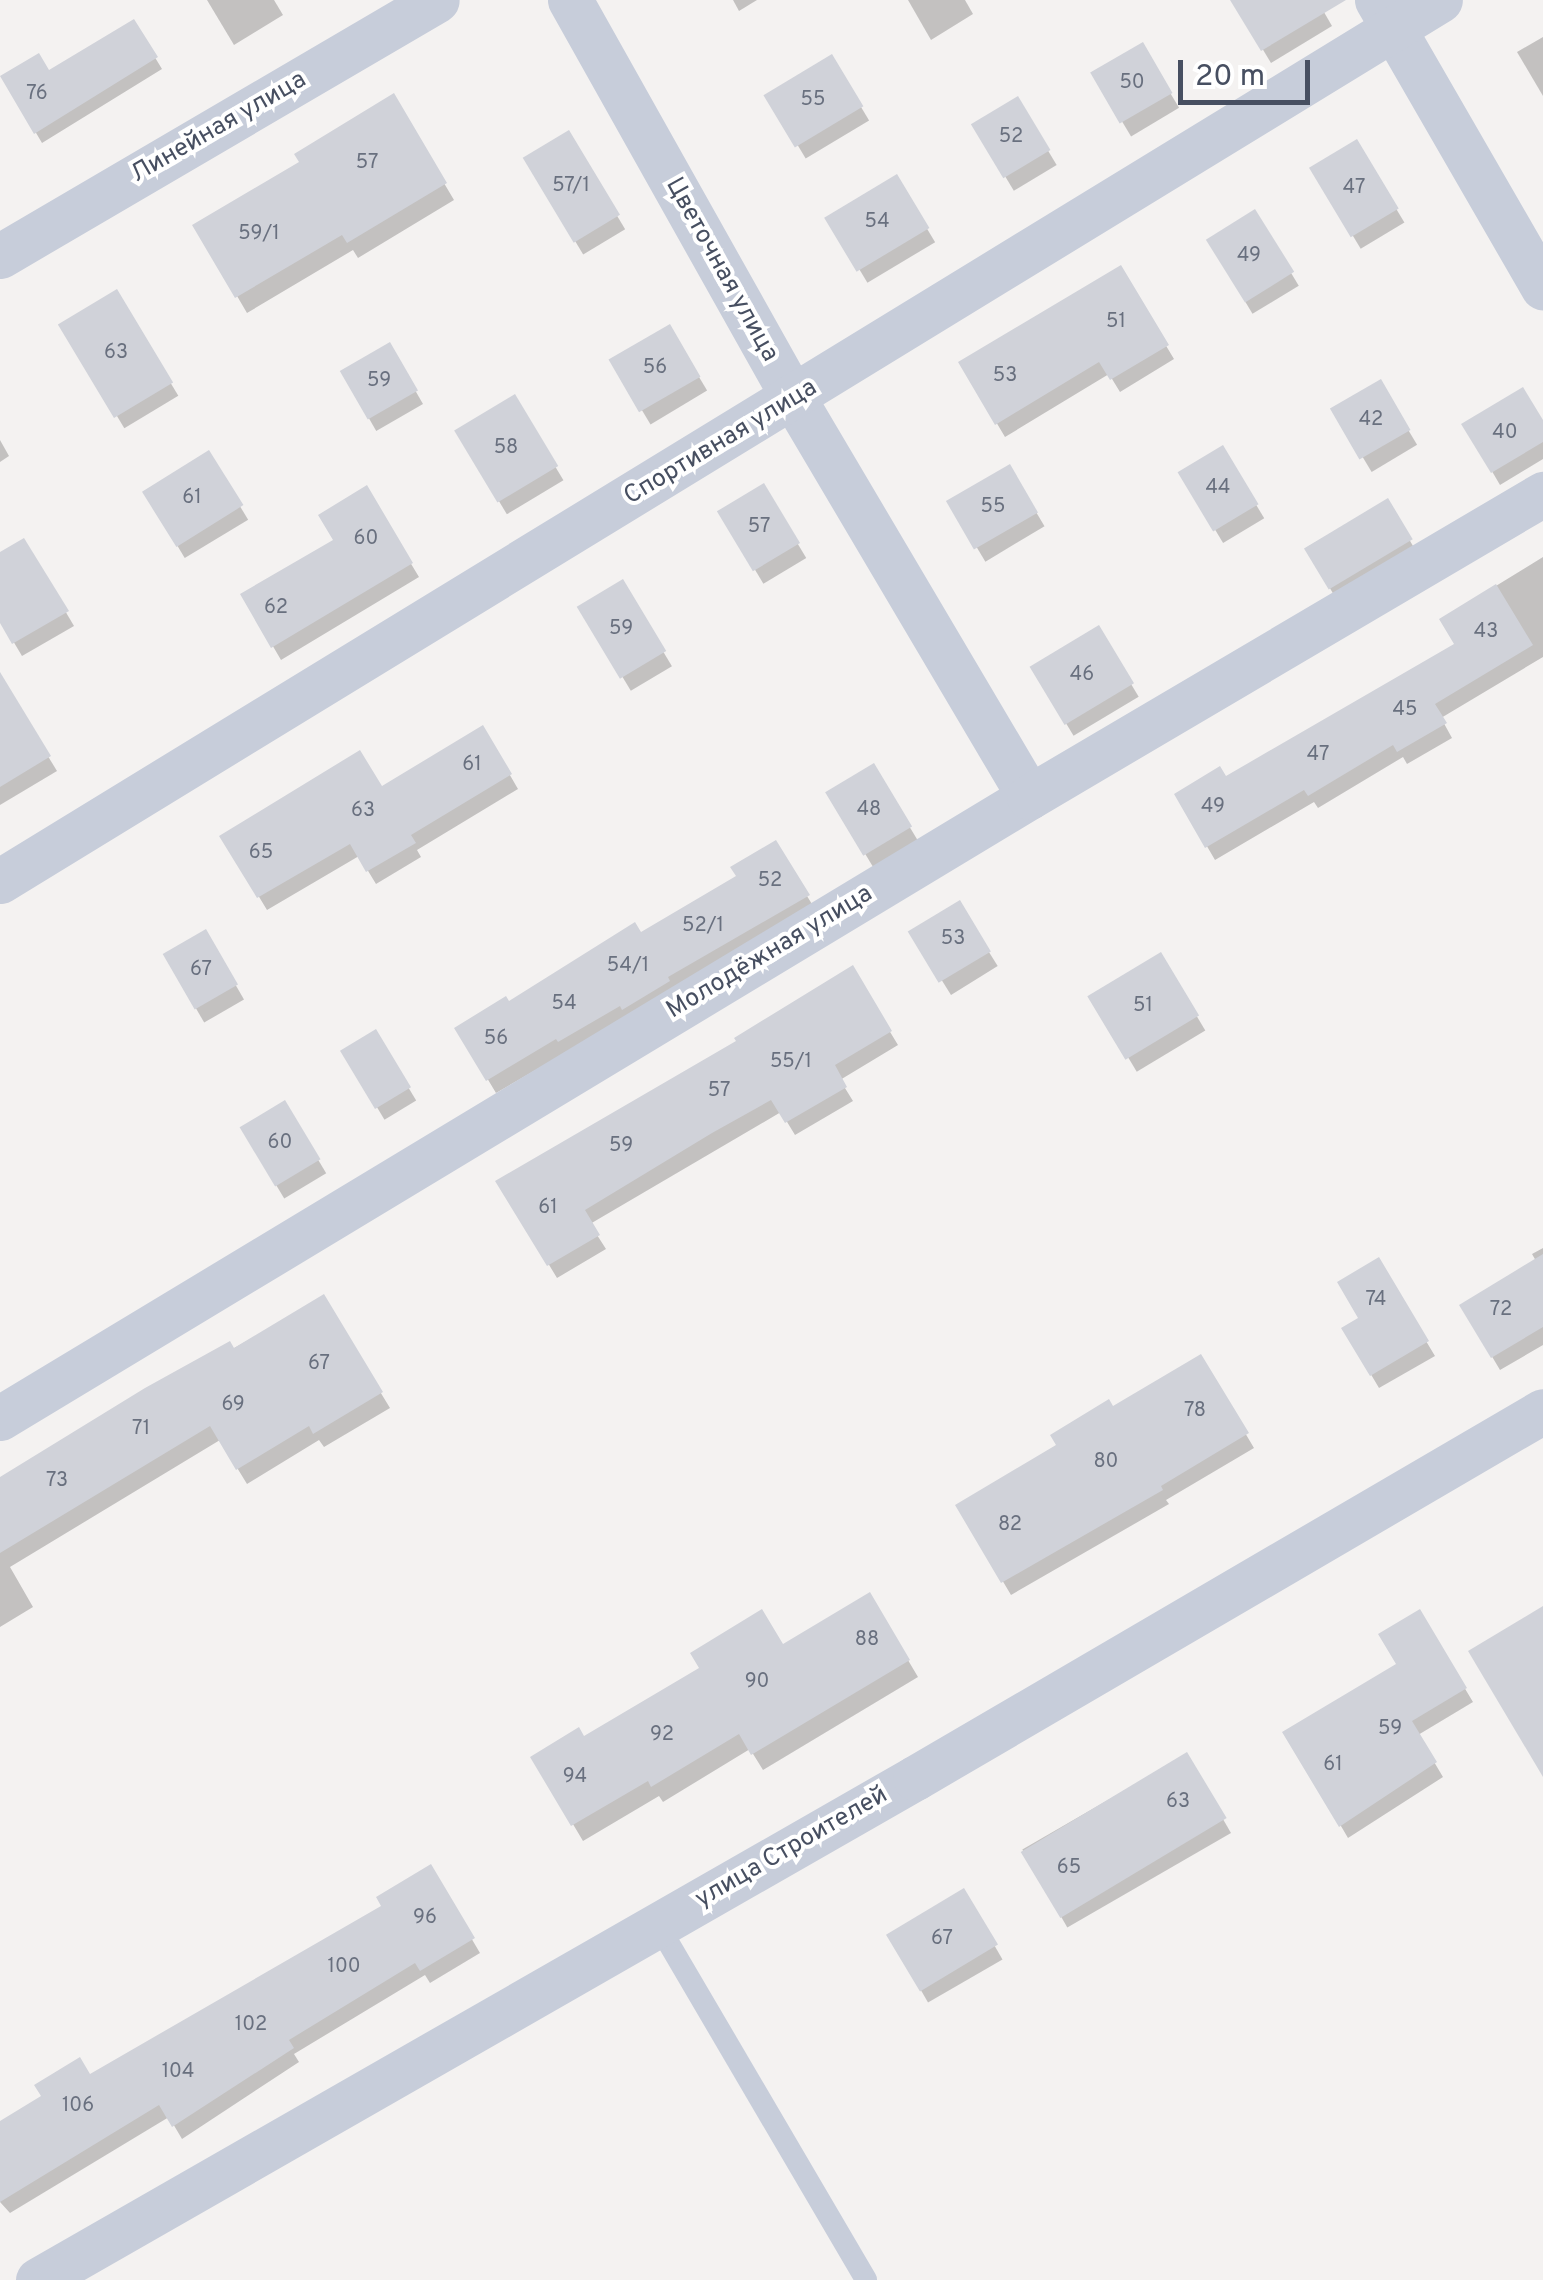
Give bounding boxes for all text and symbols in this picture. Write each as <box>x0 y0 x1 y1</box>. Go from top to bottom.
scale bar <box>1183 40 1316 102</box>
text: 20 m <box>1195 59 1265 96</box>
street label: Линейная улица <box>126 66 312 190</box>
house number: 50 <box>1119 71 1145 95</box>
house number: 76 <box>26 82 48 106</box>
house number: 55 <box>801 88 825 112</box>
house number: 52 <box>999 125 1023 149</box>
house number: 57 <box>356 151 378 175</box>
street label: Цветочная улица <box>658 173 784 367</box>
house number: 57/1 <box>552 174 590 198</box>
house number: 47 <box>1343 176 1365 200</box>
house number: 54 <box>864 210 890 234</box>
house number: 59/1 <box>238 222 280 246</box>
house number: 49 <box>1237 244 1261 268</box>
house number: 51 <box>1106 310 1126 334</box>
house number: 63 <box>104 341 128 365</box>
house number: 56 <box>643 356 667 380</box>
house number: 53 <box>993 364 1017 388</box>
house number: 59 <box>367 369 391 393</box>
street label: Спортивная улица <box>619 374 823 512</box>
house number: 42 <box>1359 408 1383 432</box>
house number: 40 <box>1492 421 1518 445</box>
house number: 58 <box>494 436 518 460</box>
house number: 44 <box>1206 476 1230 500</box>
house number: 61 <box>182 486 202 510</box>
house number: 55 <box>981 495 1005 519</box>
house number: 57 <box>748 515 770 539</box>
house number: 60 <box>354 527 378 551</box>
house number: 62 <box>264 596 288 620</box>
house number: 59 <box>609 617 633 641</box>
house number: 43 <box>1474 620 1498 644</box>
house number: 46 <box>1070 663 1094 687</box>
house number: 45 <box>1393 698 1417 722</box>
house number: 47 <box>1307 743 1329 767</box>
house number: 61 <box>462 753 482 777</box>
house number: 49 <box>1201 795 1225 819</box>
house number: 48 <box>857 798 881 822</box>
house number: 63 <box>351 799 375 823</box>
house number: 65 <box>249 841 273 865</box>
house number: 52 <box>758 869 782 893</box>
street label: Молодёжная улица <box>662 880 878 1026</box>
house number: 52/1 <box>682 914 724 938</box>
house number: 53 <box>941 927 965 951</box>
house number: 54/1 <box>607 954 649 978</box>
house number: 67 <box>190 958 212 982</box>
house number: 54 <box>551 992 577 1016</box>
house number: 51 <box>1133 994 1153 1018</box>
house number: 56 <box>484 1027 508 1051</box>
house number: 55/1 <box>770 1050 812 1074</box>
house number: 57 <box>708 1079 730 1103</box>
house number: 60 <box>268 1131 292 1155</box>
house number: 59 <box>609 1134 633 1158</box>
house number: 61 <box>538 1196 558 1220</box>
house number: 74 <box>1366 1288 1386 1312</box>
house number: 72 <box>1490 1298 1512 1322</box>
house number: 67 <box>308 1352 330 1376</box>
house number: 69 <box>221 1393 245 1417</box>
house number: 78 <box>1184 1399 1206 1423</box>
house number: 71 <box>132 1417 150 1441</box>
house number: 80 <box>1094 1450 1118 1474</box>
house number: 73 <box>46 1469 68 1493</box>
house number: 82 <box>998 1513 1022 1537</box>
house number: 88 <box>855 1628 879 1652</box>
house number: 90 <box>745 1670 769 1694</box>
house number: 59 <box>1378 1717 1402 1741</box>
house number: 92 <box>650 1723 674 1747</box>
house number: 61 <box>1323 1753 1343 1777</box>
house number: 94 <box>563 1765 587 1789</box>
street label: улица Строителей <box>690 1781 894 1915</box>
house number: 63 <box>1166 1790 1190 1814</box>
house number: 65 <box>1057 1856 1081 1880</box>
house number: 96 <box>413 1906 437 1930</box>
house number: 67 <box>931 1927 953 1951</box>
house number: 100 <box>328 1955 360 1979</box>
house number: 102 <box>235 2013 267 2037</box>
house number: 104 <box>162 2060 194 2084</box>
house number: 106 <box>62 2094 94 2118</box>

